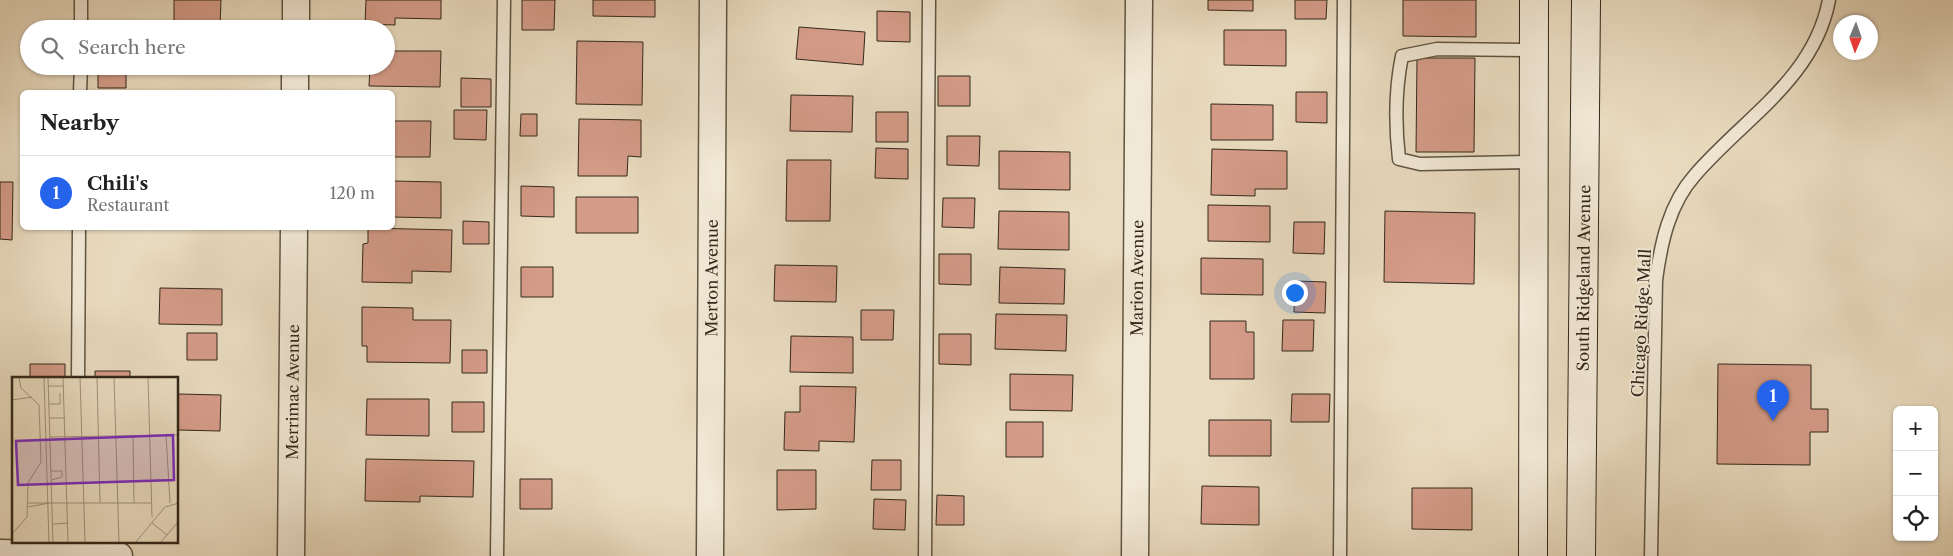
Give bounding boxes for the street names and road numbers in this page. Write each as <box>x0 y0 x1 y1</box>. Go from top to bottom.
street label: South Ridgeland Avenue <box>1573 185 1594 371</box>
street label: Merton Avenue <box>701 219 722 337</box>
street label: Marion Avenue <box>1127 220 1147 336</box>
street label: Chicago Ridge Mall <box>1627 248 1655 398</box>
street label: Merrimac Avenue <box>282 324 303 460</box>

